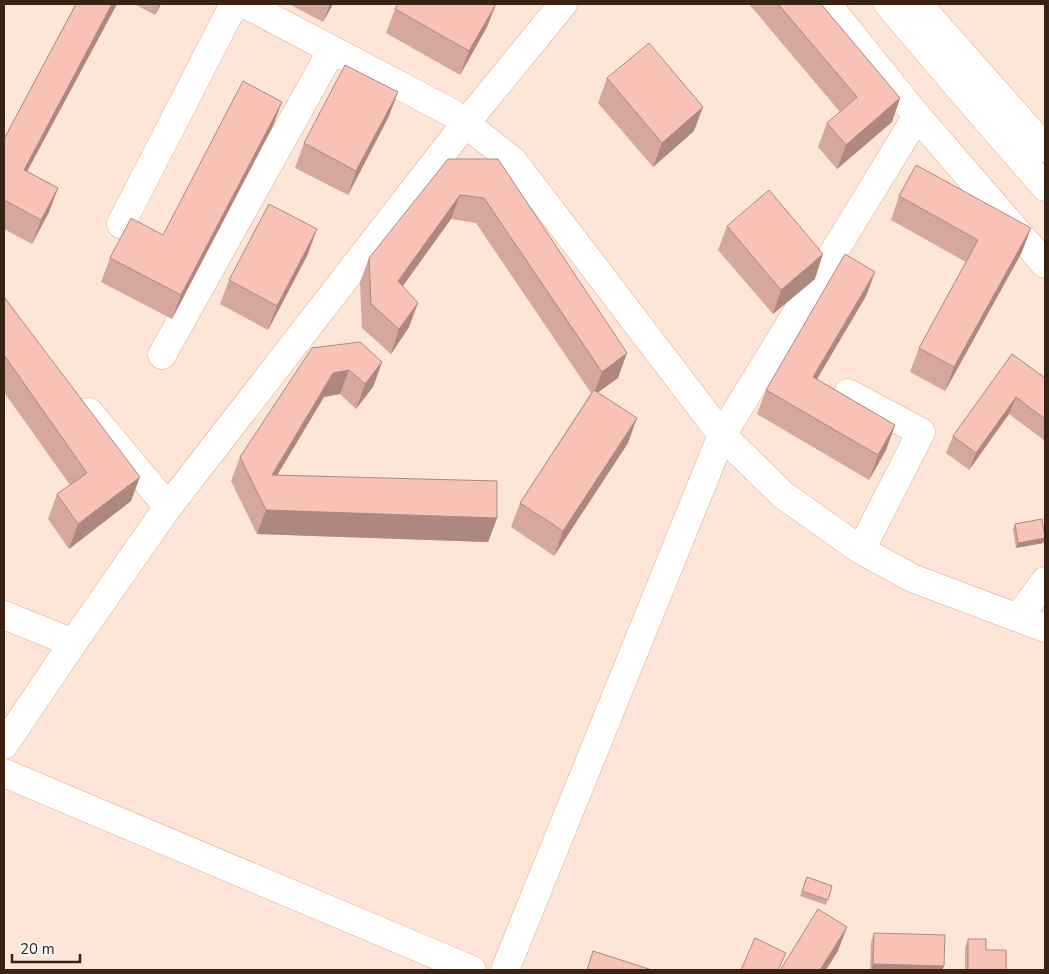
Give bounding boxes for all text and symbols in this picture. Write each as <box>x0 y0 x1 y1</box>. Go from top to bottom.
scale bar <box>12 932 80 964</box>
text: 20 m <box>20 939 55 959</box>

